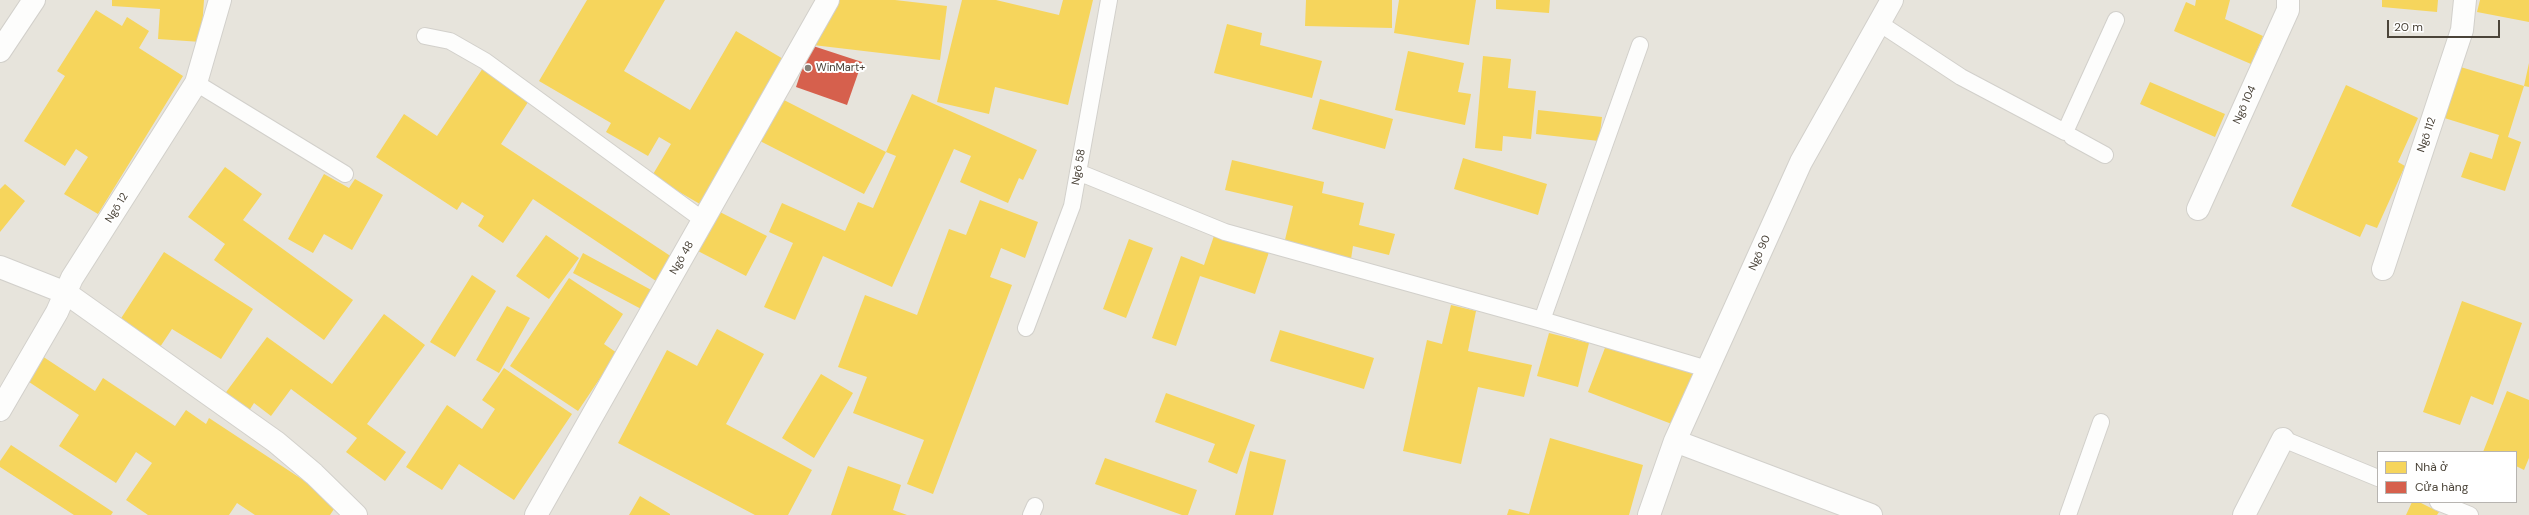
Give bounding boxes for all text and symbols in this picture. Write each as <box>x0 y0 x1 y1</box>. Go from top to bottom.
scale bar <box>2389 12 2502 38</box>
text: 20 m <box>2394 19 2423 35</box>
place label: WinMart+ <box>816 61 865 75</box>
marker: WinMart+ <box>803 63 813 73</box>
street label: Ngõ 104 <box>2231 84 2259 126</box>
street label: Ngõ 112 <box>2415 116 2439 154</box>
street label: Ngõ 58 <box>1069 148 1089 186</box>
street label: Ngõ 12 <box>103 191 131 225</box>
street label: Ngõ 90 <box>1746 233 1774 273</box>
street label: Ngõ 48 <box>667 239 697 277</box>
legend <box>2377 451 2517 503</box>
text: Nhà ở <box>2415 459 2448 475</box>
text: Cửa hàng <box>2415 479 2468 495</box>

